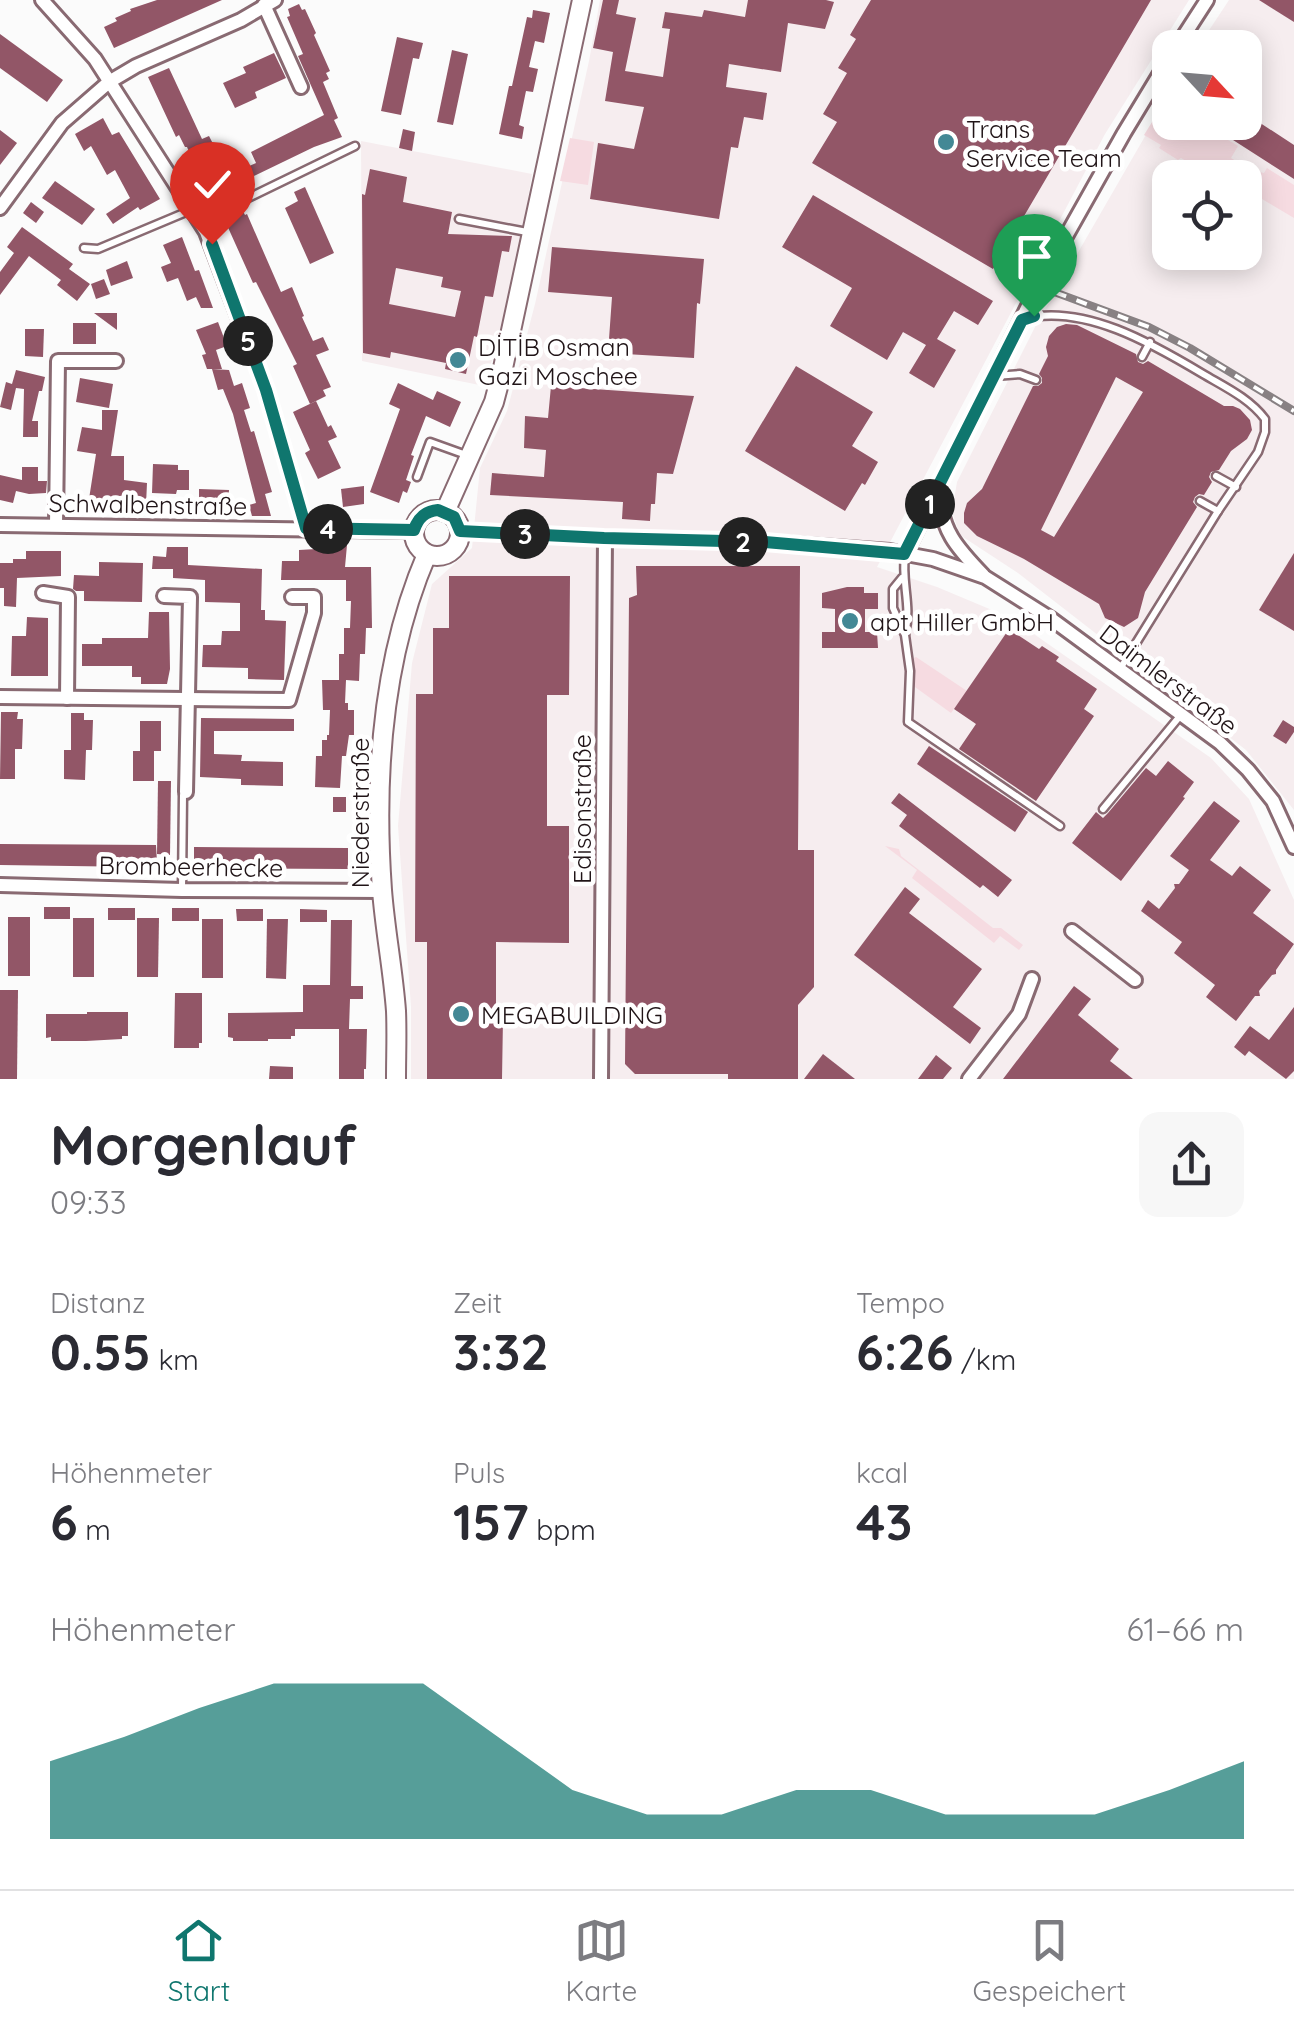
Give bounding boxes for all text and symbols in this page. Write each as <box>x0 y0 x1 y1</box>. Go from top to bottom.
north arrow <box>1152 30 1262 140</box>
map controls <box>1152 30 1262 270</box>
place label: Trans Service Team <box>966 113 1122 173</box>
marker: Trans Service Team <box>935 131 957 153</box>
pin <box>170 142 255 245</box>
icon: check <box>185 157 240 212</box>
button: locate <box>1152 160 1262 270</box>
pin <box>992 214 1077 317</box>
icon: arrive <box>1007 229 1062 284</box>
pin: 5 <box>223 316 273 366</box>
text: 5 <box>240 323 256 358</box>
place label: DİTİB Osman Gazi Moschee <box>478 331 638 391</box>
marker: DİTİB Osman Gazi Moschee <box>447 349 469 371</box>
pin: 1 <box>905 479 955 529</box>
text: 1 <box>925 486 935 521</box>
street label: Schwalbenstraße <box>48 487 248 521</box>
pin: 4 <box>303 504 353 554</box>
pin: 3 <box>500 509 550 559</box>
text: 4 <box>320 511 336 546</box>
text: 3 <box>517 516 533 551</box>
pin: 2 <box>718 517 768 567</box>
text: 2 <box>735 524 751 559</box>
place label: apt Hiller GmbH <box>870 606 1054 637</box>
marker: apt Hiller GmbH <box>839 610 861 632</box>
street label: Daimlerstraße <box>1094 617 1244 741</box>
street label: Edisonstraße <box>566 734 597 884</box>
street label: Niederstraße <box>344 738 375 888</box>
street label: Brombeerhecke <box>98 849 284 883</box>
place label: MEGABUILDING <box>481 999 663 1030</box>
marker: MEGABUILDING <box>450 1003 472 1025</box>
text: Morgenlauf <box>50 1110 357 1179</box>
button: share <box>1139 1112 1244 1217</box>
text: 09:33 <box>50 1182 126 1222</box>
text: Distanz <box>50 1285 145 1320</box>
text: Zeit <box>453 1285 502 1320</box>
text: Tempo <box>856 1285 945 1320</box>
text: 0.55 <box>50 1320 151 1383</box>
text: 3:32 <box>453 1320 549 1383</box>
text: 6:26 <box>856 1320 953 1383</box>
text: km <box>151 1342 199 1377</box>
text: /km <box>953 1342 1016 1377</box>
text: Höhenmeter <box>50 1455 212 1490</box>
text: Puls <box>453 1455 505 1490</box>
text: kcal <box>856 1455 908 1490</box>
text: 6 <box>50 1490 78 1553</box>
text: 157 <box>453 1490 529 1553</box>
text: 43 <box>856 1490 912 1553</box>
text: m <box>78 1512 111 1547</box>
text: bpm <box>529 1512 596 1547</box>
text: Höhenmeter <box>50 1609 235 1649</box>
text: 61–66 m <box>1126 1609 1244 1649</box>
tab: Start <box>168 1913 230 2008</box>
tab: Karte <box>565 1913 637 2008</box>
tab: Gespeichert <box>973 1913 1126 2008</box>

